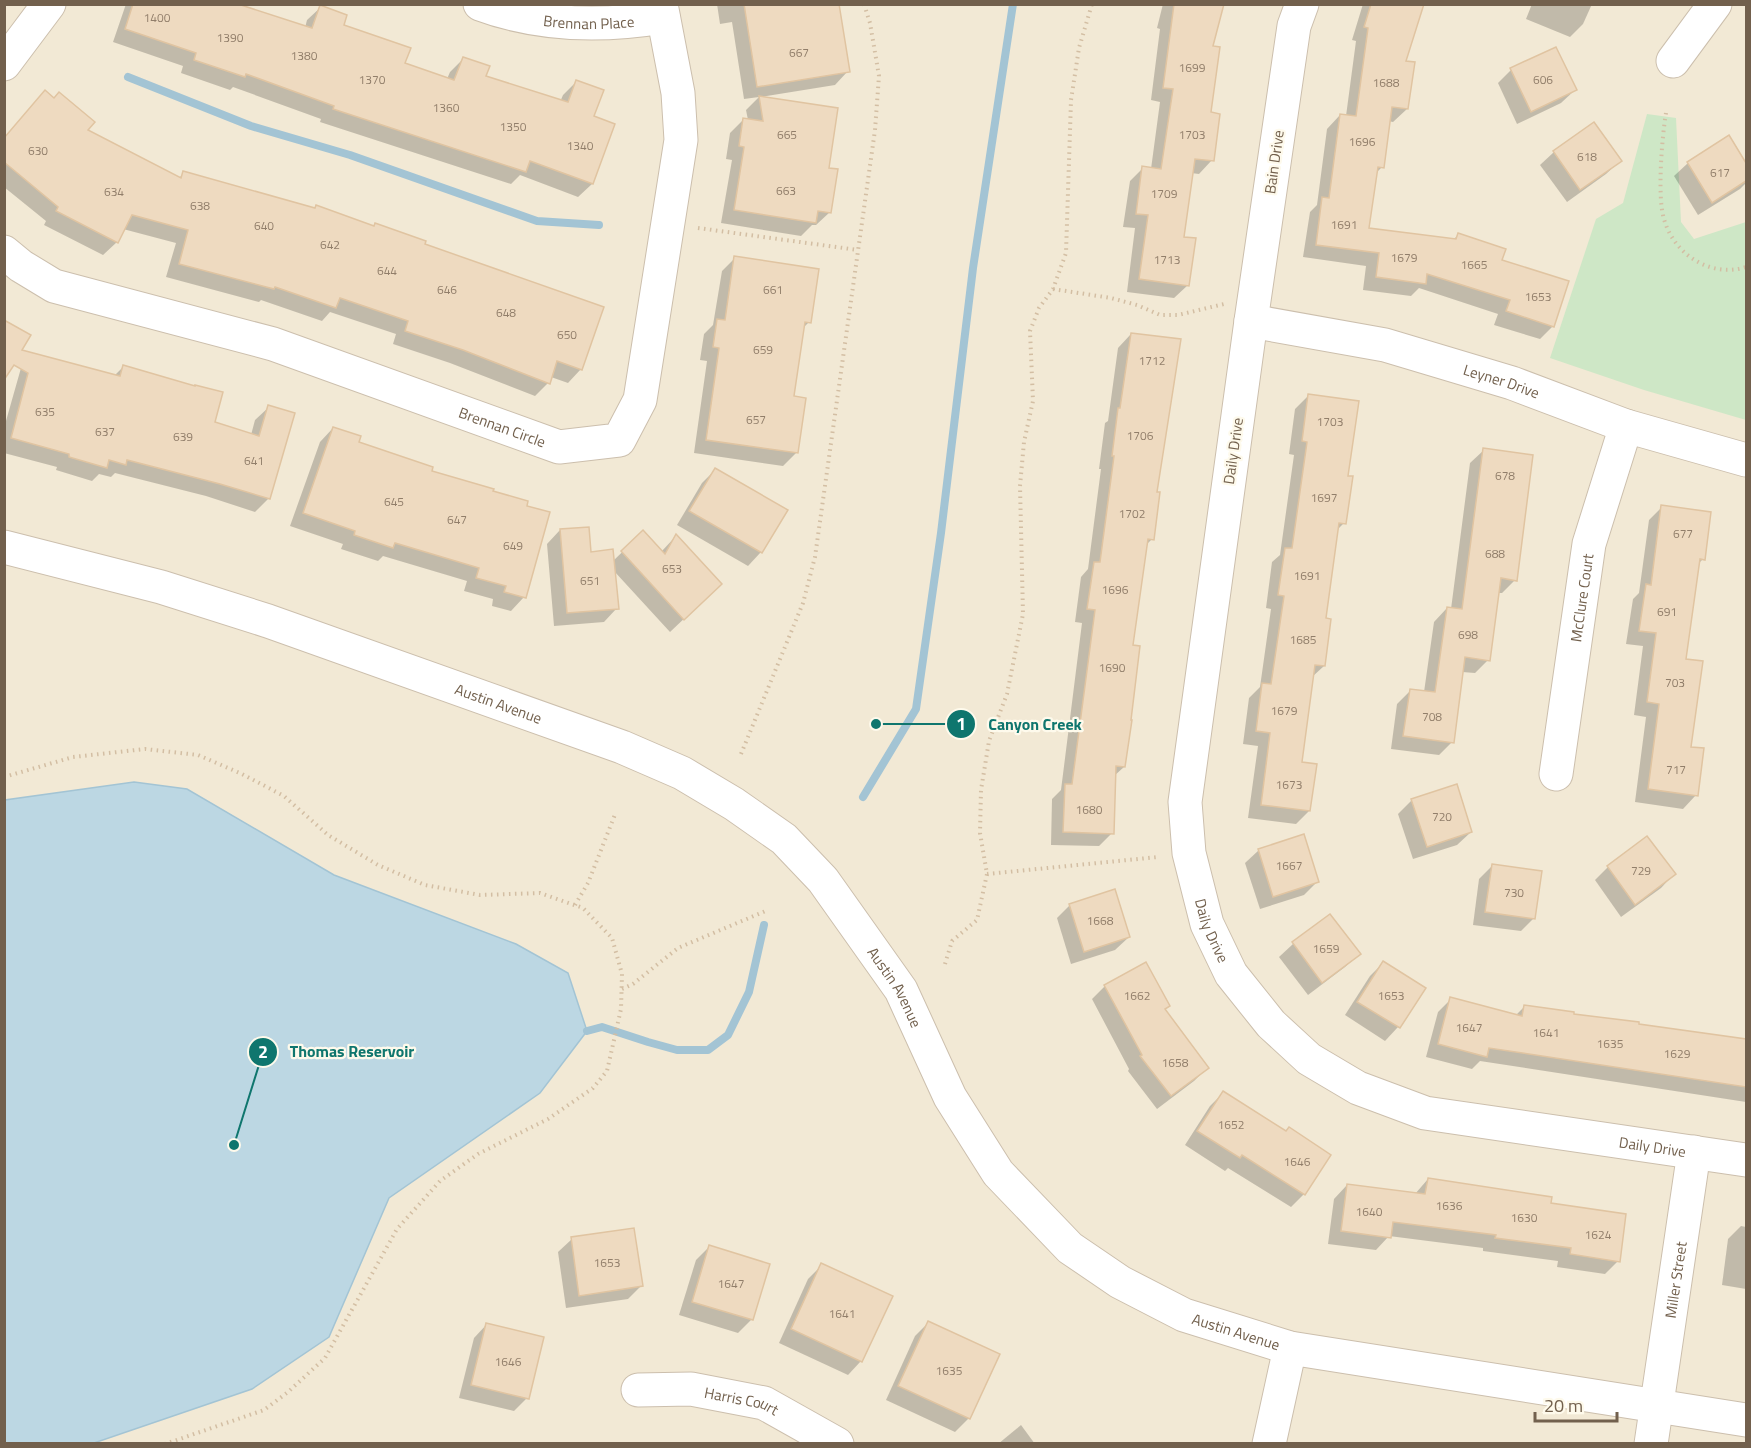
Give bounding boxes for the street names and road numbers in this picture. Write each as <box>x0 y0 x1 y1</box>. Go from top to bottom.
street label: Brennan Place <box>542 8 635 35</box>
street label: Bain Drive <box>1258 129 1290 195</box>
street label: Leyner Drive <box>1461 358 1543 404</box>
street label: Brennan Circle <box>456 400 549 453</box>
street label: Daily Drive <box>1217 416 1249 486</box>
street label: McClure Court <box>1564 551 1599 643</box>
street label: Austin Avenue <box>452 677 545 729</box>
street label: Daily Drive <box>1189 896 1235 966</box>
street label: Austin Avenue <box>862 942 928 1031</box>
street label: Daily Drive <box>1618 1130 1688 1163</box>
street label: Miller Street <box>1658 1239 1692 1320</box>
street label: Austin Avenue <box>1189 1307 1283 1356</box>
street label: Harris Court <box>703 1380 784 1421</box>

